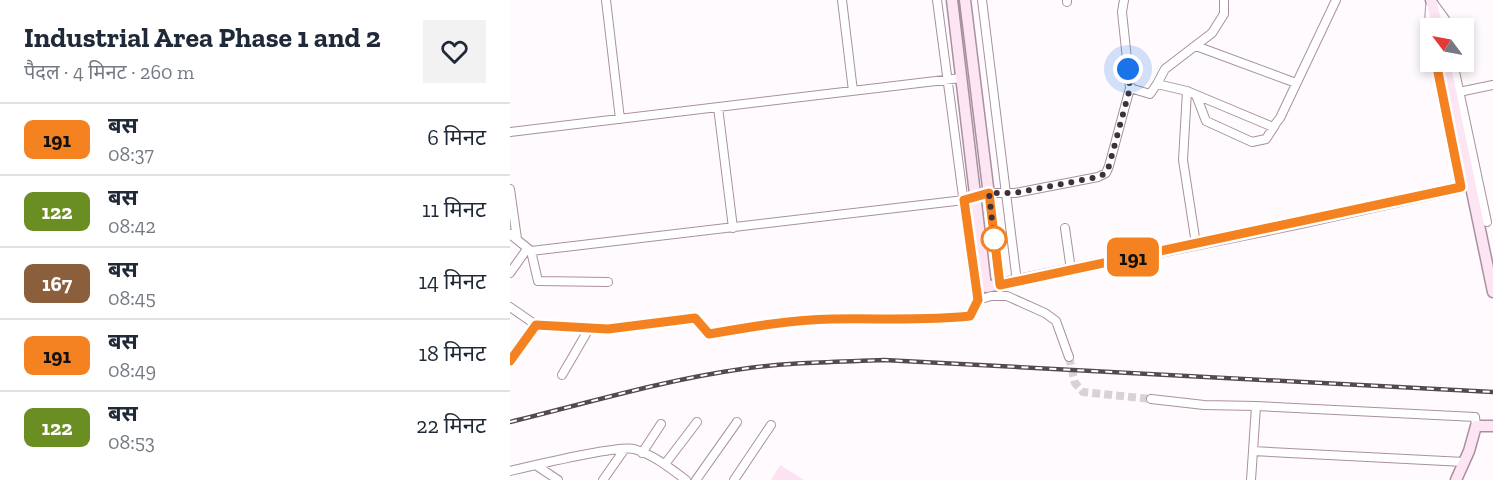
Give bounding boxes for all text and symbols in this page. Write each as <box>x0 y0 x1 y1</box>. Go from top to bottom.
north arrow <box>1420 18 1474 72</box>
map controls <box>1420 18 1474 72</box>
button: heart <box>423 20 486 83</box>
text: Industrial Area Phase 1 and 2 <box>24 21 381 54</box>
your location <box>1113 54 1143 84</box>
text: पैदल · 4 मिनट · 260 m <box>24 60 194 84</box>
text: बस <box>108 112 138 139</box>
text: 6 मिनट <box>427 124 486 151</box>
text: 191 <box>43 127 71 152</box>
text: 08:37 <box>108 142 154 166</box>
text: बस <box>108 184 138 211</box>
text: 11 मिनट <box>422 196 486 223</box>
text: 122 <box>41 199 73 224</box>
text: 08:42 <box>108 214 156 238</box>
unlabelled marker <box>981 226 1007 252</box>
line badge: 191 <box>1098 238 1168 276</box>
text: 191 <box>1119 245 1147 270</box>
text: बस <box>108 256 138 283</box>
text: 14 मिनट <box>419 268 486 295</box>
text: 167 <box>42 271 72 296</box>
text: 08:45 <box>108 286 156 310</box>
text: बस <box>108 328 138 355</box>
text: 18 मिनट <box>419 340 486 367</box>
text: 191 <box>43 343 71 368</box>
text: 08:49 <box>108 358 156 382</box>
text: बस <box>108 400 138 427</box>
text: 22 मिनट <box>416 412 486 439</box>
text: 122 <box>41 415 73 440</box>
text: 08:53 <box>108 430 155 454</box>

